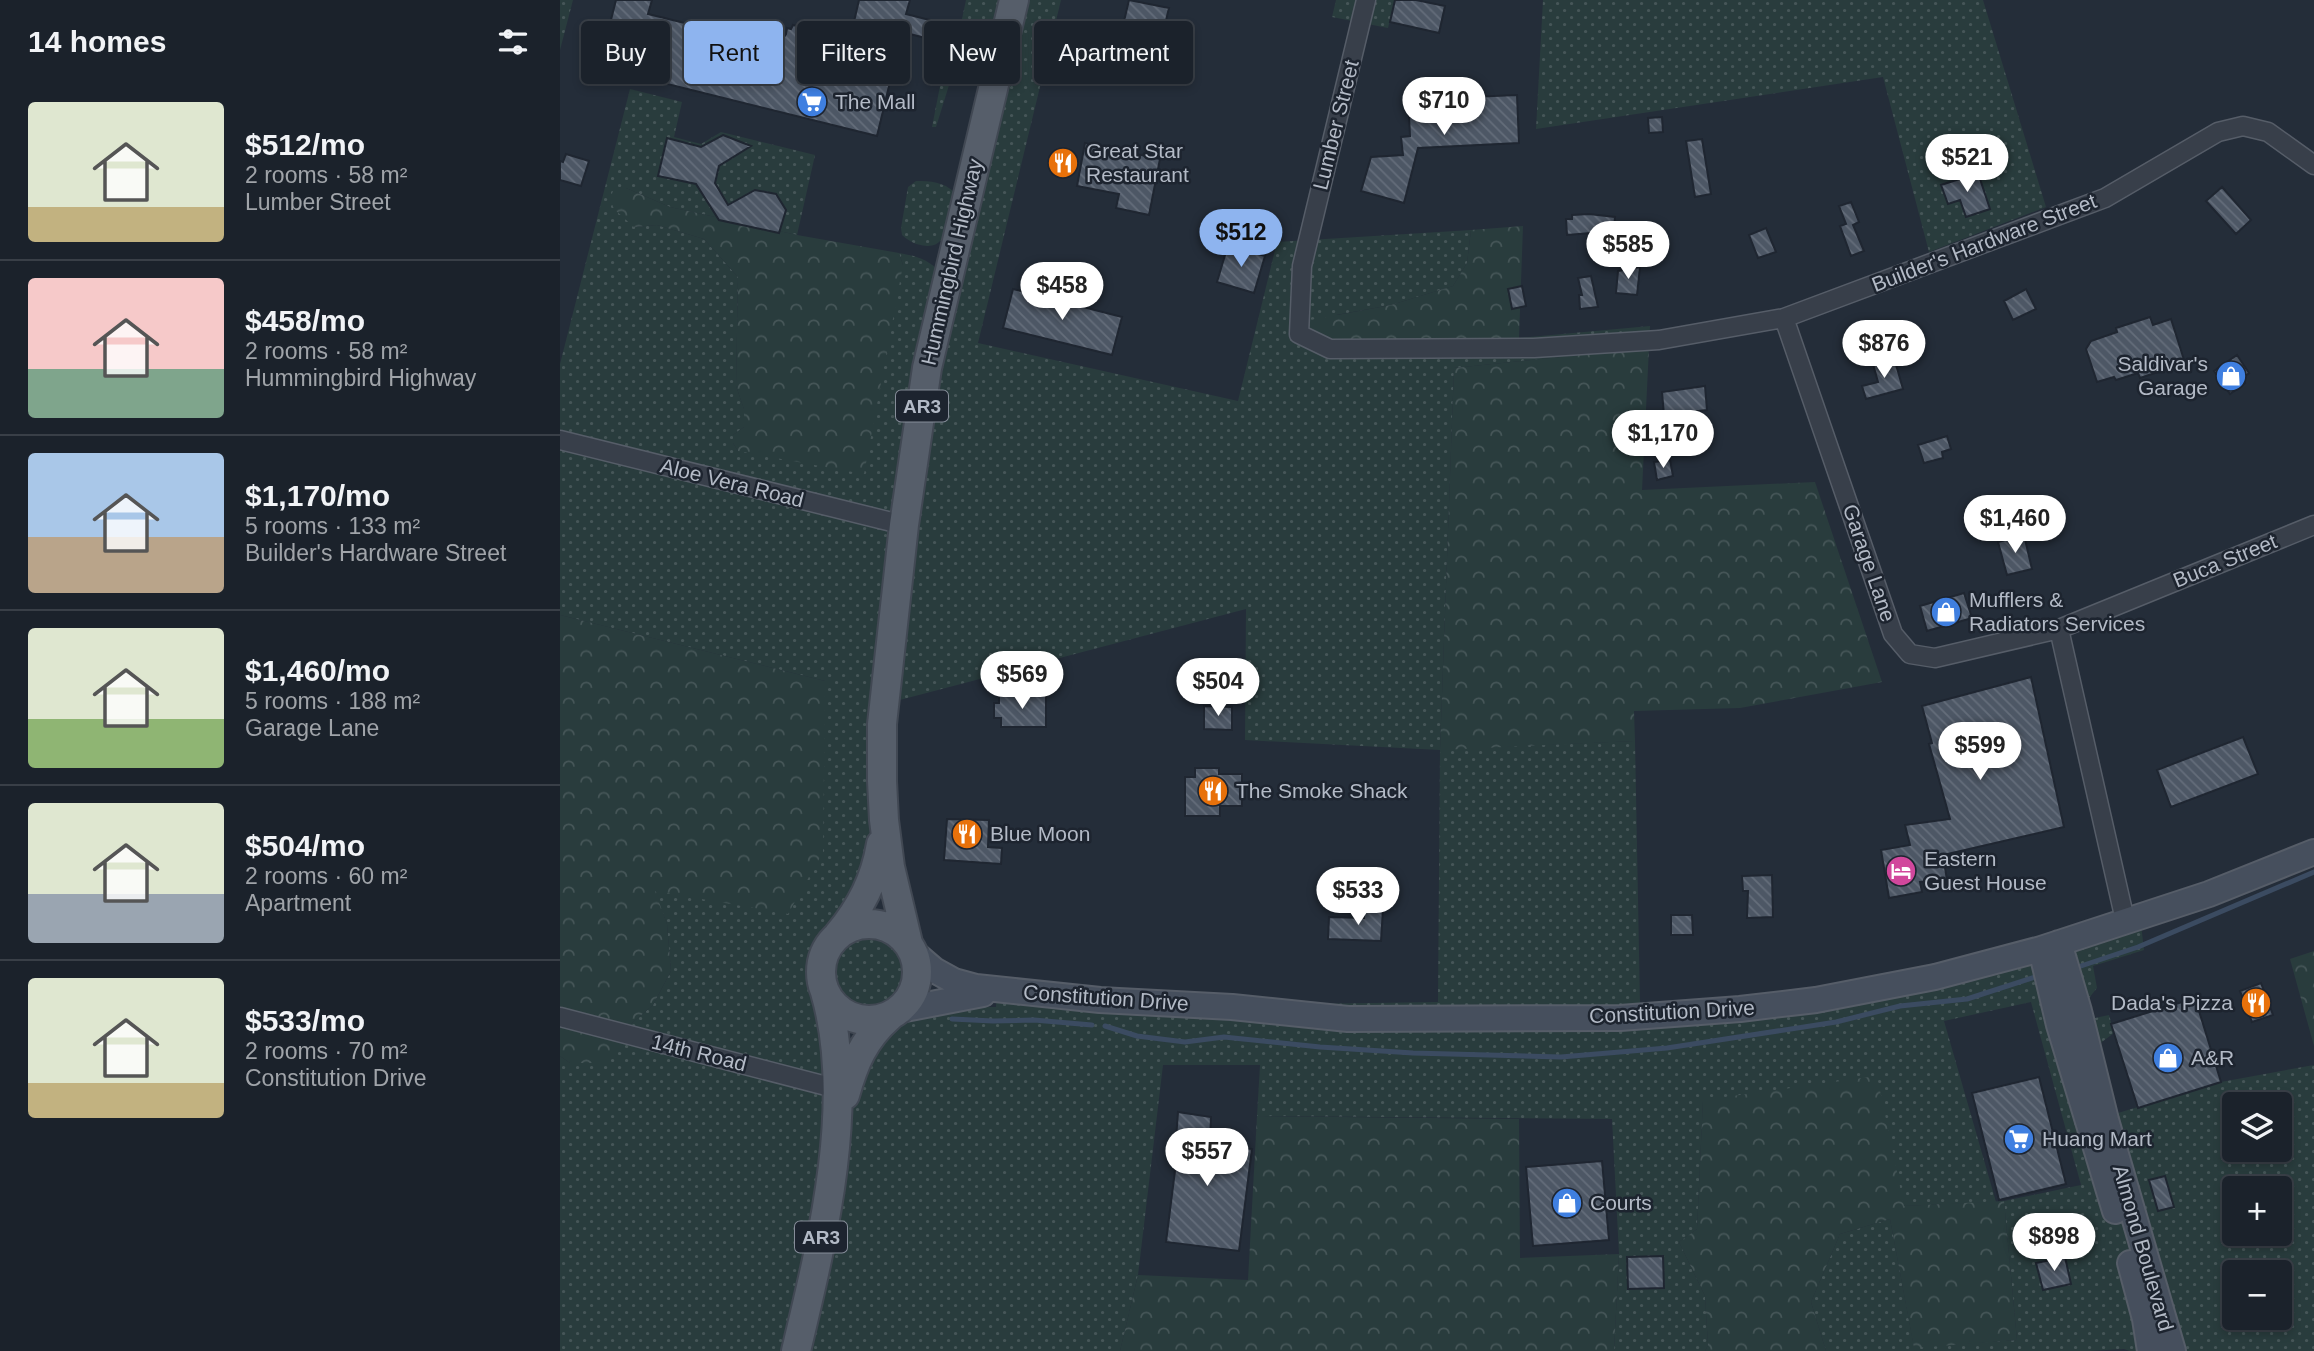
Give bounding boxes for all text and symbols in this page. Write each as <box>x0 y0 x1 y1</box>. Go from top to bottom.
chip: Buy <box>581 21 670 84</box>
chip: Rent <box>684 21 783 84</box>
chip: Filters <box>797 21 910 84</box>
chip: New <box>924 21 1020 84</box>
chip: Apartment <box>1034 21 1193 84</box>
icon: filters <box>494 23 532 61</box>
text: 14 homes <box>28 25 166 58</box>
street label: Lumber Street <box>1308 57 1363 192</box>
pin: $710 <box>1403 78 1485 137</box>
supermarket icon: The Mall <box>795 85 829 119</box>
text: $710 <box>1418 87 1470 113</box>
place label: The Mall <box>835 90 916 113</box>
text: $512/mo <box>245 128 365 161</box>
icon: home <box>84 130 168 214</box>
pin: $521 <box>1926 134 2008 194</box>
place label: Great Star Restaurant <box>1086 139 1189 186</box>
text: $521 <box>1941 144 1993 170</box>
restaurant icon: Great Star Restaurant <box>1046 146 1080 180</box>
street label: Hummingbird Highway <box>917 156 987 367</box>
text: 2 rooms · 58 m² <box>245 162 407 188</box>
text: Lumber Street <box>245 189 391 215</box>
street label: Builder's Hardware Street <box>1868 189 2099 296</box>
pin: $512 <box>1200 210 1282 269</box>
text: $512 <box>1215 219 1267 245</box>
pin: $585 <box>1587 222 1669 281</box>
text: $585 <box>1602 231 1654 257</box>
pin: $458 <box>1021 262 1103 322</box>
text: $458 <box>1036 272 1088 298</box>
text: $458/mo <box>245 304 365 337</box>
icon: home <box>84 306 168 390</box>
pin: $876 <box>1843 320 1925 380</box>
text: $876 <box>1858 330 1910 356</box>
text: 2 rooms · 58 m² <box>245 338 407 364</box>
place label: Saldivar's Garage <box>2118 352 2208 399</box>
shop icon: Saldivar's Garage <box>2214 359 2248 393</box>
text: Hummingbird Highway <box>245 365 476 391</box>
road number: AR3 <box>896 390 948 422</box>
pin: $1,170 <box>1606 410 1720 470</box>
text: $1,170 <box>1628 420 1698 446</box>
street label: Aloe Vera Road <box>658 454 806 511</box>
text: $1,170/mo <box>245 479 390 512</box>
icon: home <box>84 481 168 565</box>
pin: $1,460 <box>1958 496 2072 555</box>
street label: Garage Lane <box>1839 501 1900 625</box>
text: $1,460 <box>1980 505 2050 531</box>
text: 5 rooms · 133 m² <box>245 513 420 539</box>
street label: Buca Street <box>2170 529 2280 592</box>
text: Builder's Hardware Street <box>245 540 506 566</box>
place label: Mufflers & Radiators Services <box>1969 588 2145 635</box>
shop icon: Mufflers & Radiators Services <box>1929 595 1963 629</box>
pin: $569 <box>981 652 1063 711</box>
text: $1,460/mo <box>245 654 390 687</box>
icon: home <box>84 656 168 740</box>
pin: $504 <box>1177 658 1259 718</box>
text: $569 <box>996 661 1048 687</box>
text: $504 <box>1192 668 1244 694</box>
text: 5 rooms · 188 m² <box>245 688 420 714</box>
text: Garage Lane <box>245 715 379 741</box>
pin: $599 <box>1939 722 2021 782</box>
text: $599 <box>1954 732 2006 758</box>
restaurant icon: The Smoke Shack <box>1196 774 1230 808</box>
place label: The Smoke Shack <box>1236 779 1408 802</box>
restaurant icon: Blue Moon <box>950 817 984 851</box>
place label: Blue Moon <box>990 822 1090 845</box>
text: $504/mo <box>245 829 365 862</box>
icon: home <box>84 831 168 915</box>
place label: Eastern Guest House <box>1924 847 2047 894</box>
hotel icon: Eastern Guest House <box>1884 854 1918 888</box>
text: 2 rooms · 60 m² <box>245 863 407 889</box>
pin: $533 <box>1317 867 1399 927</box>
text: $533 <box>1332 877 1384 903</box>
text: Apartment <box>245 890 351 916</box>
street label: Constitution Drive <box>1023 980 1190 1015</box>
restaurant icon: Dada's Pizza <box>2239 986 2273 1020</box>
place label: Dada's Pizza <box>2111 991 2233 1014</box>
street label: Constitution Drive <box>1589 996 1755 1027</box>
text: $533/mo <box>245 1004 365 1037</box>
icon: home <box>84 1006 168 1090</box>
street label: 14th Road <box>649 1030 749 1075</box>
text: 2 rooms · 70 m² <box>245 1038 407 1064</box>
shop icon: A&R <box>2151 1041 2185 1075</box>
place label: A&R <box>2191 1046 2234 1069</box>
text: Constitution Drive <box>245 1065 427 1091</box>
map controls <box>2222 1092 2292 1330</box>
button: layers <box>2222 1092 2292 1162</box>
supermarket icon: Huang Mart <box>2002 1122 2036 1156</box>
place label: Huang Mart <box>2042 1127 2152 1150</box>
pin: $557 <box>1166 1128 1248 1188</box>
text: $557 <box>1181 1138 1233 1164</box>
street label: Almond Boulevard <box>2109 1162 2178 1334</box>
button: + <box>2222 1176 2292 1246</box>
shop icon: Courts <box>1550 1186 1584 1220</box>
place label: Courts <box>1590 1191 1652 1214</box>
pin: $898 <box>2013 1214 2095 1273</box>
road number: AR3 <box>795 1222 847 1252</box>
text: $898 <box>2028 1223 2080 1249</box>
button: − <box>2222 1260 2292 1330</box>

